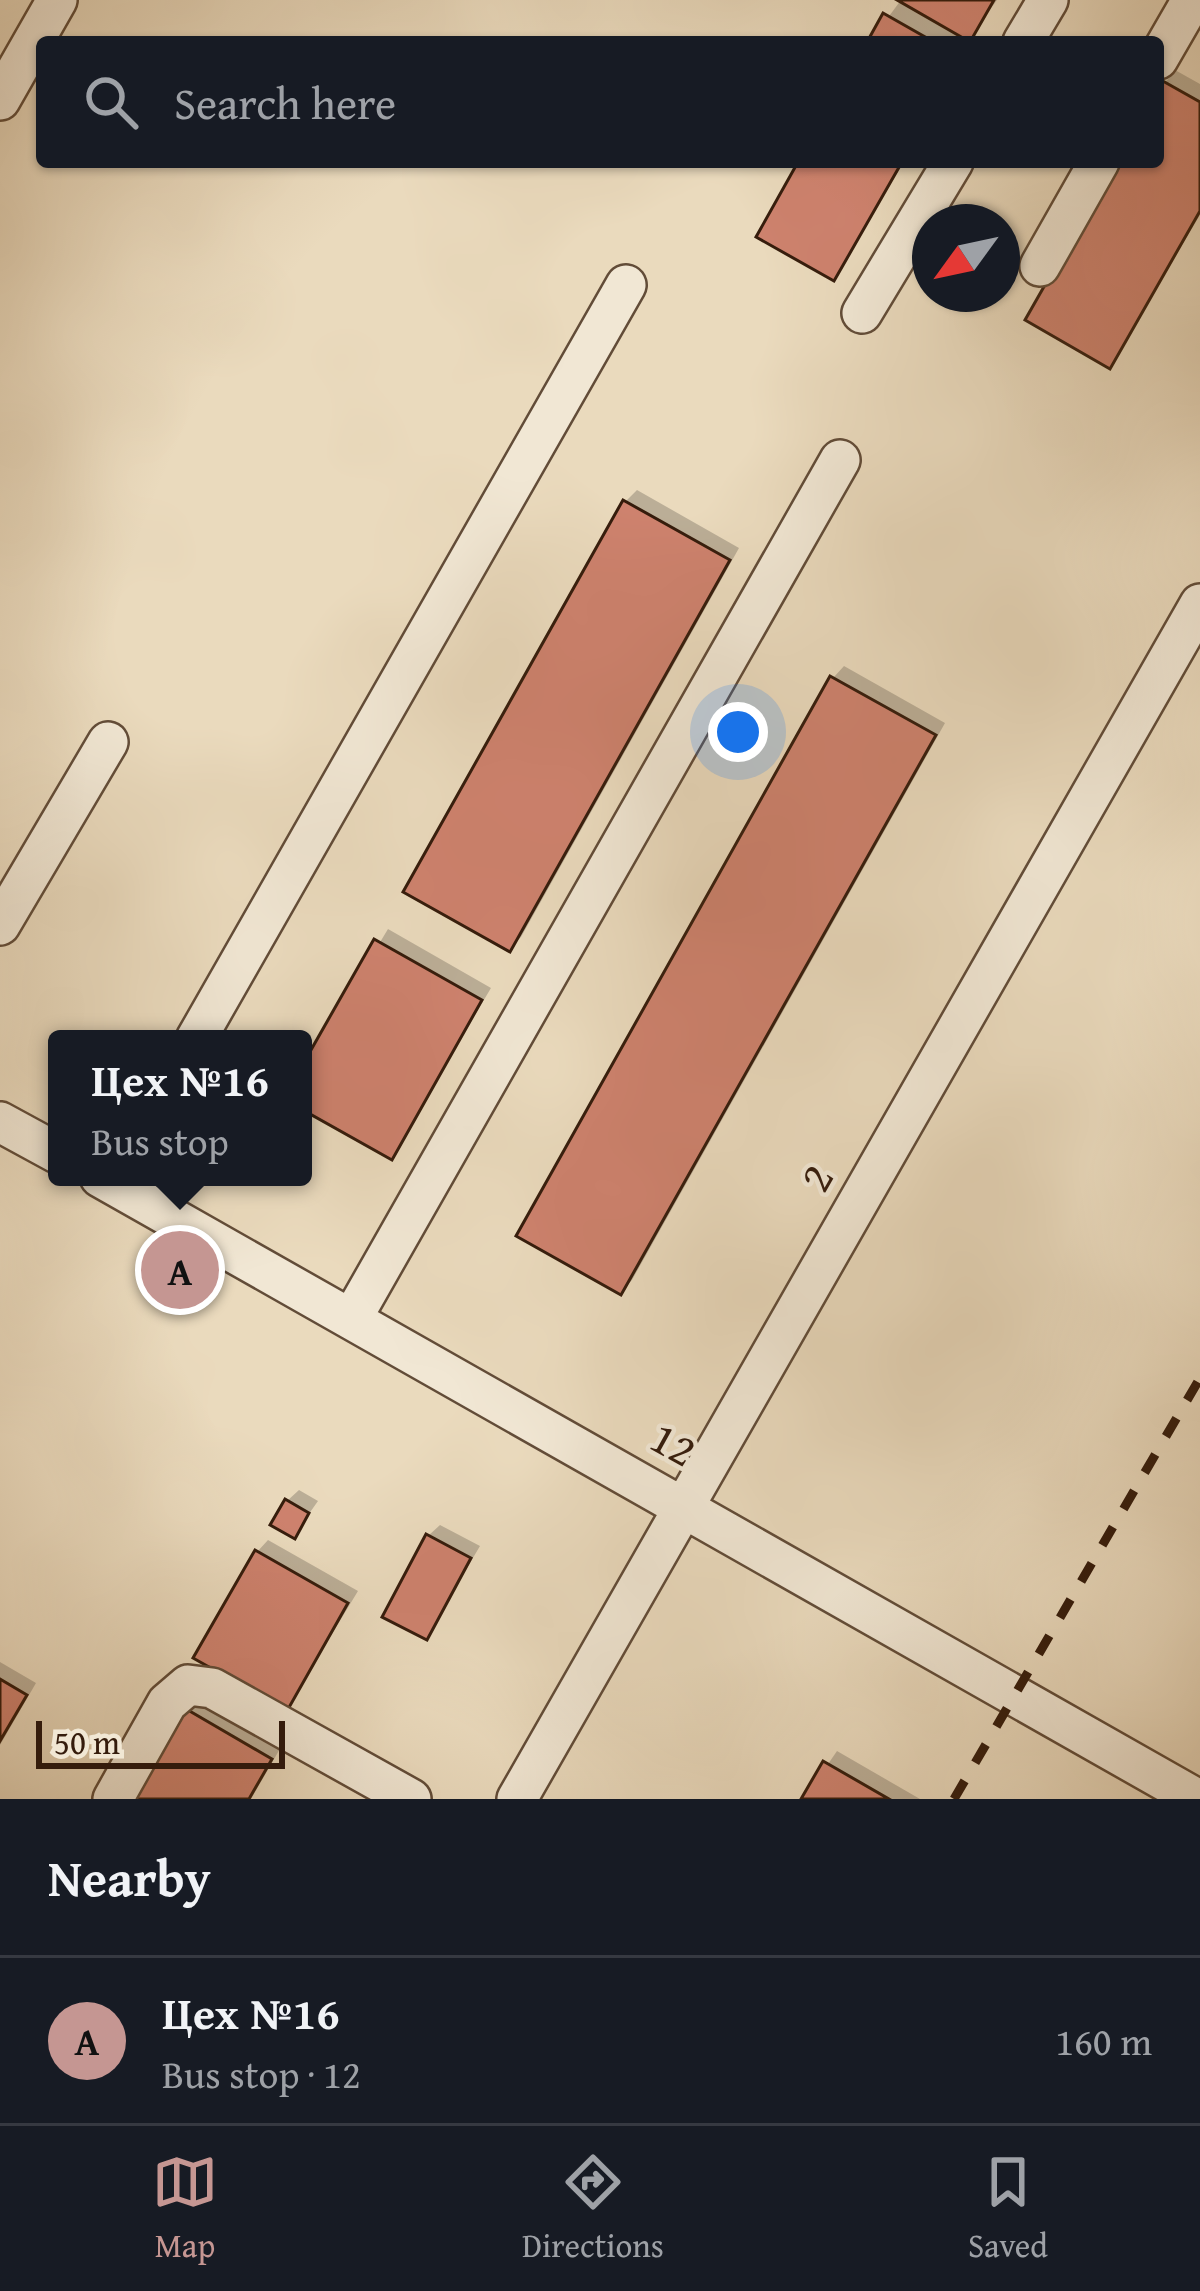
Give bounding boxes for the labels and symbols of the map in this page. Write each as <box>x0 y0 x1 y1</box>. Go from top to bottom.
north arrow <box>912 204 1020 312</box>
your location <box>708 702 768 762</box>
street label: 2 <box>781 1151 849 1203</box>
pin: A <box>141 1225 219 1315</box>
street label: 12 <box>639 1404 709 1482</box>
scale bar <box>36 1715 285 1768</box>

